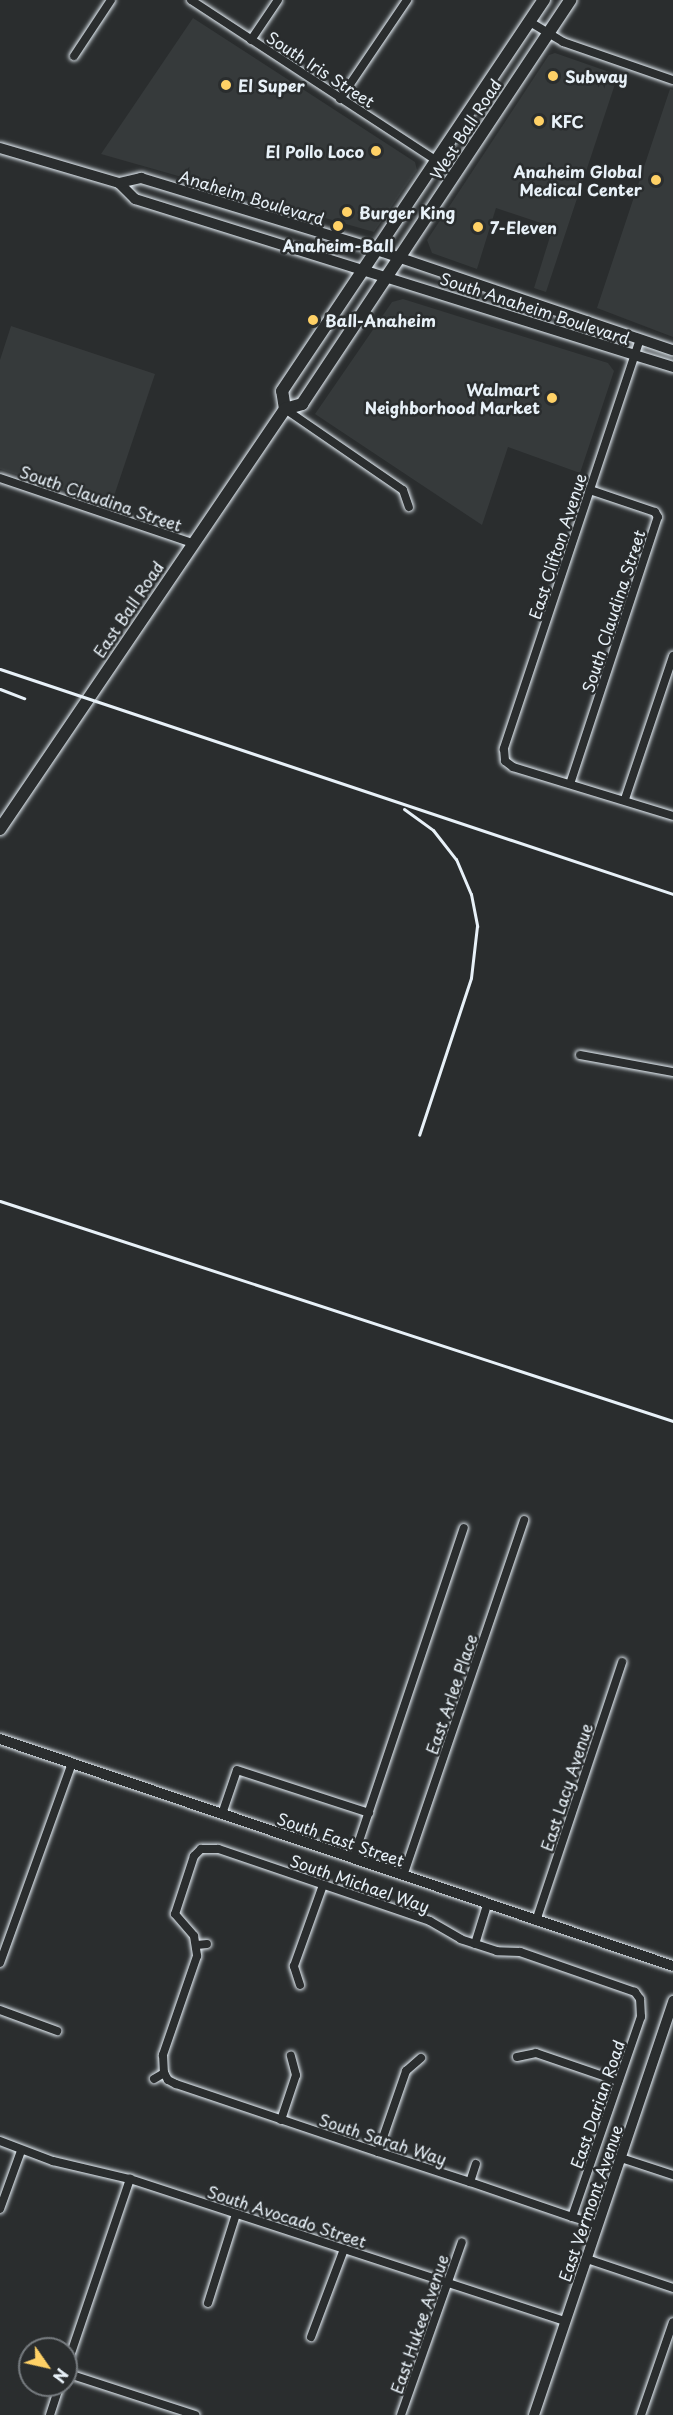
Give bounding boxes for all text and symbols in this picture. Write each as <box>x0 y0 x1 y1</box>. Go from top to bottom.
street label: South Iris Street <box>263 27 379 111</box>
place label: Subway <box>565 66 628 86</box>
marker: Subway <box>546 69 560 83</box>
place label: El Super <box>238 75 305 95</box>
street label: West Ball Road <box>425 75 505 183</box>
marker: El Super <box>219 78 233 92</box>
place label: KFC <box>551 111 584 131</box>
marker: KFC <box>532 114 546 128</box>
place label: El Pollo Loco <box>265 141 364 161</box>
marker: El Pollo Loco <box>369 144 383 158</box>
place label: Anaheim Global Medical Center <box>513 161 642 199</box>
street label: Anaheim Boulevard <box>178 166 326 228</box>
marker: Anaheim Global Medical Center <box>647 171 665 189</box>
place label: Burger King <box>359 202 455 222</box>
marker: Burger King <box>340 205 354 219</box>
place label: 7-Eleven <box>490 217 557 237</box>
marker: Anaheim-Ball <box>331 219 345 233</box>
marker: 7-Eleven <box>471 220 485 234</box>
place label: Anaheim-Ball <box>282 235 394 255</box>
street label: South Anaheim Boulevard <box>437 268 633 348</box>
place label: Ball-Anaheim <box>325 310 436 330</box>
marker: Ball-Anaheim <box>306 313 320 327</box>
place label: Walmart Neighborhood Market <box>364 379 540 417</box>
marker: Walmart Neighborhood Market <box>545 391 559 405</box>
street label: South Claudina Street <box>17 461 185 535</box>
street label: East Clifton Avenue <box>525 472 589 620</box>
street label: South Claudina Street <box>577 526 649 696</box>
street label: East Ball Road <box>89 557 167 661</box>
street label: East Arlee Place <box>421 1631 481 1757</box>
street label: East Lacy Avenue <box>536 1721 596 1853</box>
street label: South East Street <box>274 1808 408 1870</box>
street label: South Michael Way <box>287 1850 433 1916</box>
street label: East Darian Road <box>566 2037 628 2171</box>
street label: South Sarah Way <box>316 2109 450 2169</box>
street label: East Vermont Avenue <box>554 2122 626 2284</box>
street label: South Avocado Street <box>204 2181 370 2251</box>
street label: East Hukee Avenue <box>386 2251 452 2397</box>
north arrow <box>18 2337 78 2397</box>
text: N <box>48 2364 75 2388</box>

